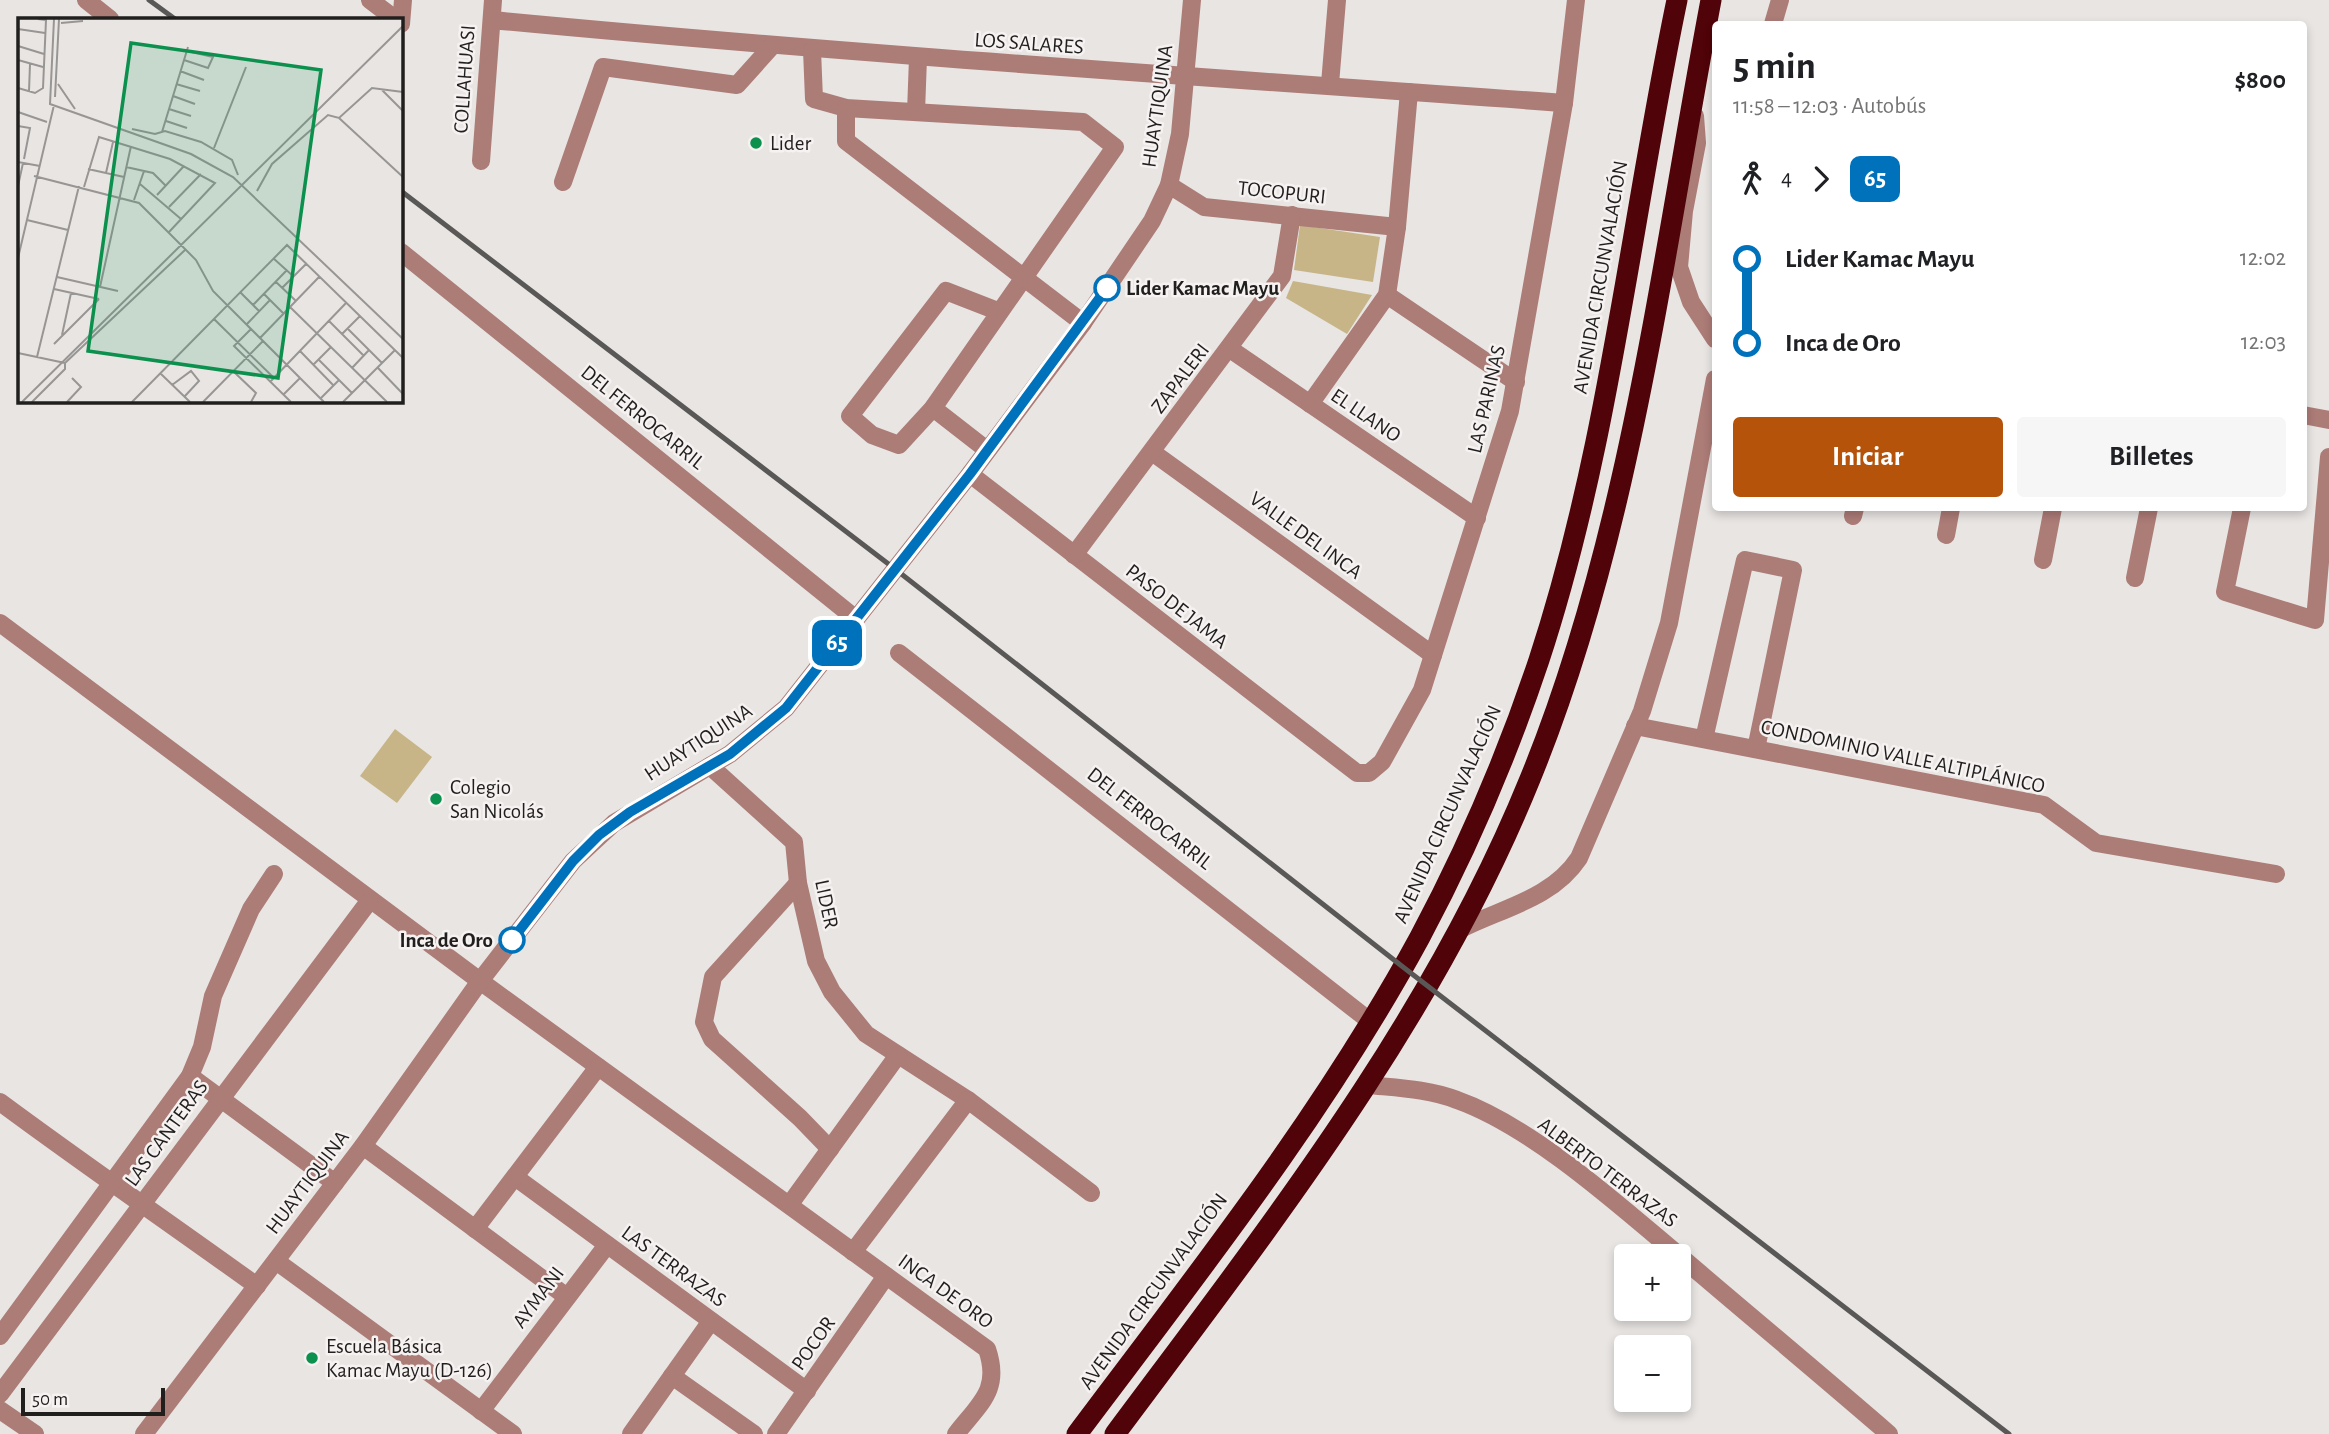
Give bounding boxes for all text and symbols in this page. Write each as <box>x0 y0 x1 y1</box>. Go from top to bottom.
inset map <box>18 18 402 402</box>
street label: COLLAHUASI <box>450 24 479 134</box>
street label: LOS SALARES <box>974 29 1084 58</box>
street label: HUAYTIQUINA <box>1138 43 1176 169</box>
text: 5 min <box>1733 48 1816 86</box>
text: $800 <box>2234 67 2286 93</box>
text: 11:58 – 12:03 · Autobús <box>1733 95 1926 118</box>
place label: Lider <box>770 133 811 154</box>
marker: Lider <box>748 135 764 151</box>
street label: AVENIDA CIRCUNVALACIÓN <box>1568 158 1631 395</box>
icon: walk <box>1733 160 1771 198</box>
icon: forward <box>1802 160 1840 198</box>
text: 4 <box>1781 167 1792 190</box>
text: 65 <box>1864 167 1886 191</box>
street label: TOCOPURI <box>1237 177 1327 208</box>
text: Lider Kamac Mayu <box>1785 246 1975 272</box>
text: 12:02 <box>2240 247 2286 270</box>
marker: Lider Kamac Mayu <box>1094 275 1120 301</box>
place label: Lider Kamac Mayu <box>1126 278 1279 299</box>
text: Inca de Oro <box>1785 330 1901 356</box>
text: 12:03 <box>2241 331 2286 354</box>
street label: ZAPALERI <box>1148 339 1213 417</box>
street label: LAS PARINAS <box>1464 343 1509 455</box>
street label: DEL FERROCARRIL <box>577 361 709 474</box>
street label: EL LLANO <box>1327 385 1404 446</box>
button: Iniciar <box>1733 417 2003 497</box>
button: Billetes <box>2017 417 2286 497</box>
street label: VALLE DEL INCA <box>1246 488 1366 583</box>
street label: PASO DE JAMA <box>1122 560 1232 653</box>
line badge: 65 <box>806 620 868 666</box>
text: 65 <box>826 631 848 655</box>
street label: HUAYTIQUINA <box>641 700 756 785</box>
street label: AVENIDA CIRCUNVALACIÓN <box>1388 701 1505 927</box>
street label: CONDOMINIO VALLE ALTIPLÁNICO <box>1759 714 2047 797</box>
street label: DEL FERROCARRIL <box>1083 763 1216 874</box>
place label: Colegio San Nicolás <box>450 777 544 822</box>
marker: Colegio San Nicolás <box>428 791 444 807</box>
street label: LIDER <box>811 878 842 931</box>
marker: Inca de Oro <box>499 927 525 953</box>
place label: Inca de Oro <box>399 930 493 951</box>
street label: LAS CANTERAS <box>121 1076 212 1190</box>
street label: ALBERTO TERRAZAS <box>1534 1113 1681 1232</box>
street label: HUAYTIQUINA <box>262 1127 353 1238</box>
street label: AVENIDA CIRCUNVALACIÓN <box>1074 1188 1231 1393</box>
street label: LAS TERRAZAS <box>618 1222 730 1311</box>
map controls <box>1614 1244 1691 1412</box>
button: + <box>1614 1244 1691 1321</box>
street label: INCA DE ORO <box>894 1250 997 1333</box>
street label: AYMANI <box>509 1263 568 1332</box>
street label: POCOR <box>788 1313 839 1374</box>
button: − <box>1614 1335 1691 1412</box>
place label: Escuela Básica Kamac Mayu (D-126) <box>326 1336 493 1381</box>
marker: Escuela Básica Kamac Mayu (D-126) <box>304 1350 320 1366</box>
scale bar <box>21 1385 164 1417</box>
text: 50 m <box>32 1390 68 1409</box>

